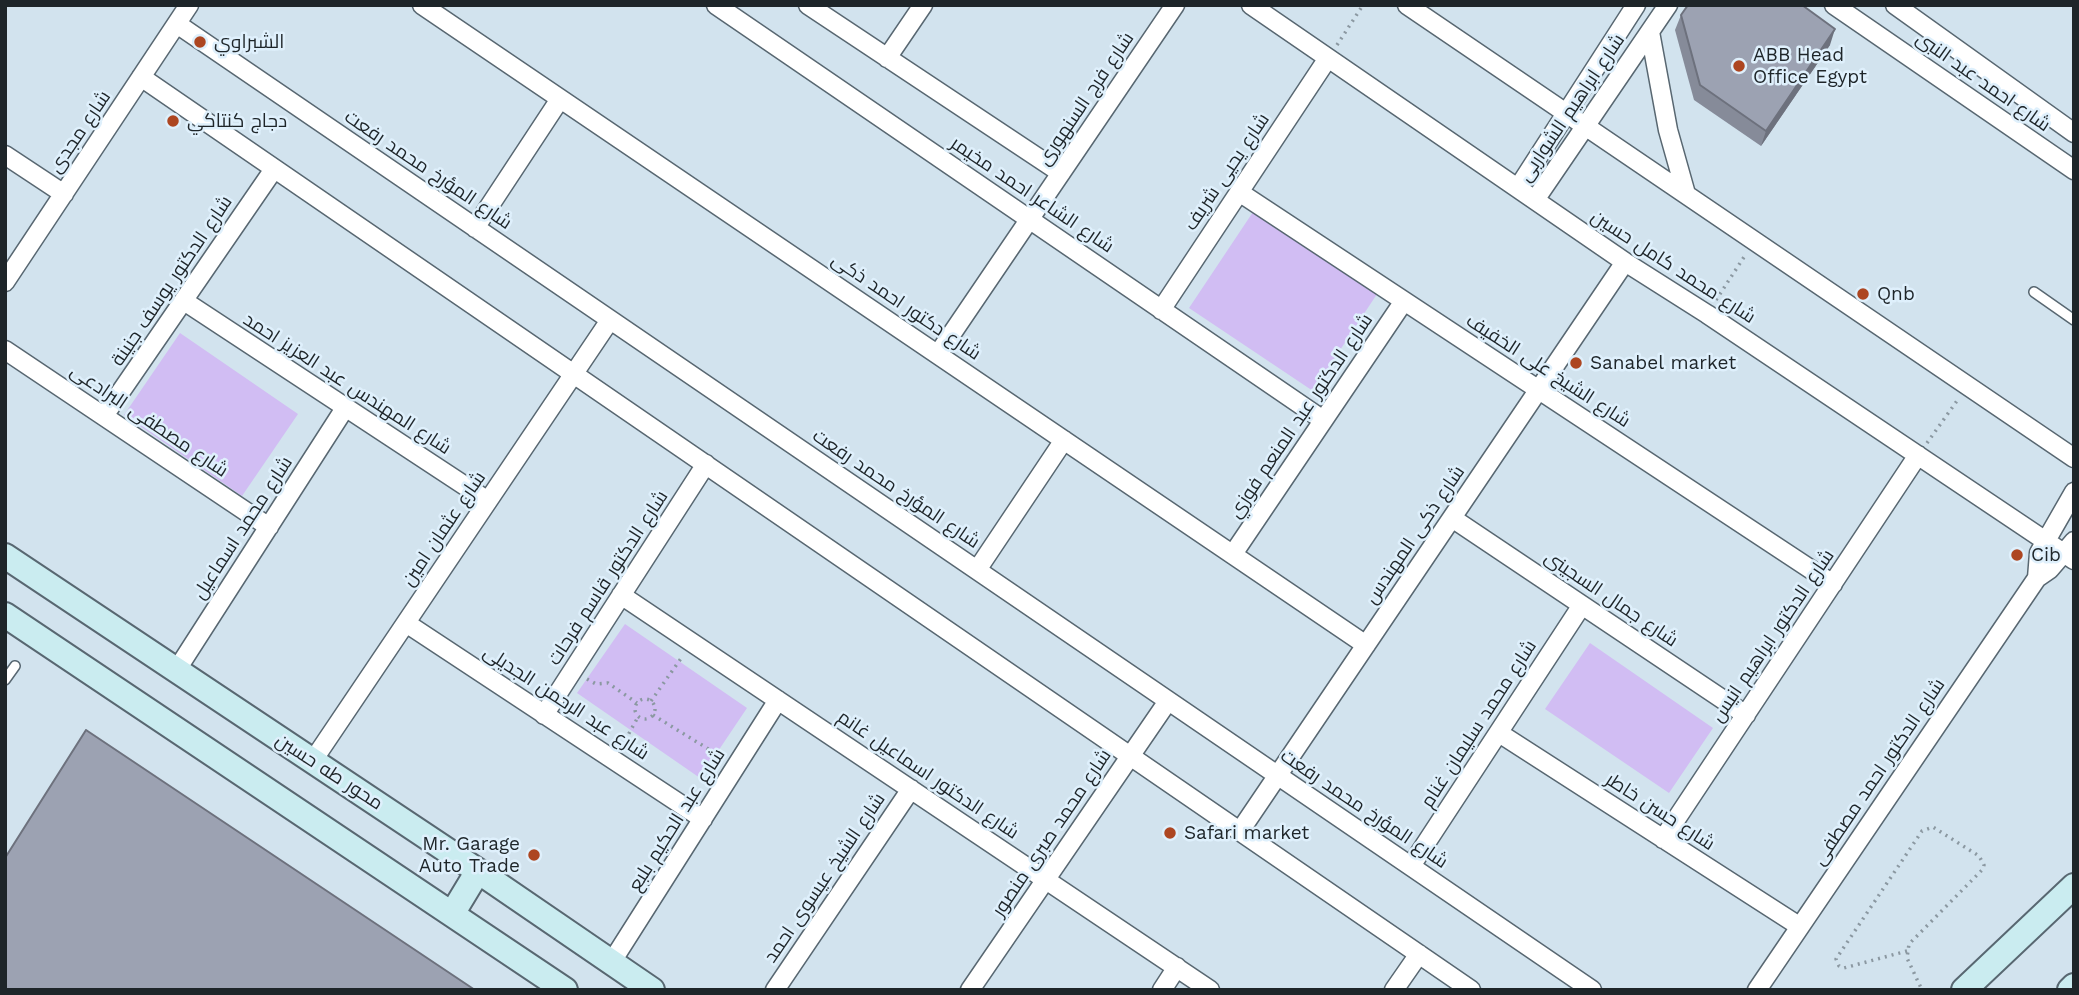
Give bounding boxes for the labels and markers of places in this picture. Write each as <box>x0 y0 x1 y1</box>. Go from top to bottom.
place label: الشبراوي <box>214 31 284 53</box>
marker: الشبراوي <box>192 34 208 50</box>
place label: ABB Head Office Egypt <box>1753 44 1867 88</box>
marker: ABB Head Office Egypt <box>1731 58 1747 74</box>
place label: دجاج كنتاكي <box>187 110 287 132</box>
marker: دجاج كنتاكي <box>165 113 181 129</box>
place label: Qnb <box>1877 283 1915 305</box>
marker: Qnb <box>1855 286 1871 302</box>
place label: Sanabel market <box>1590 352 1736 374</box>
marker: Sanabel market <box>1568 355 1584 371</box>
place label: Cib <box>2031 544 2061 566</box>
marker: Cib <box>2009 547 2025 563</box>
place label: Safari market <box>1184 822 1309 844</box>
marker: Safari market <box>1162 825 1178 841</box>
place label: Mr. Garage Auto Trade <box>419 833 520 877</box>
marker: Mr. Garage Auto Trade <box>526 847 542 863</box>

